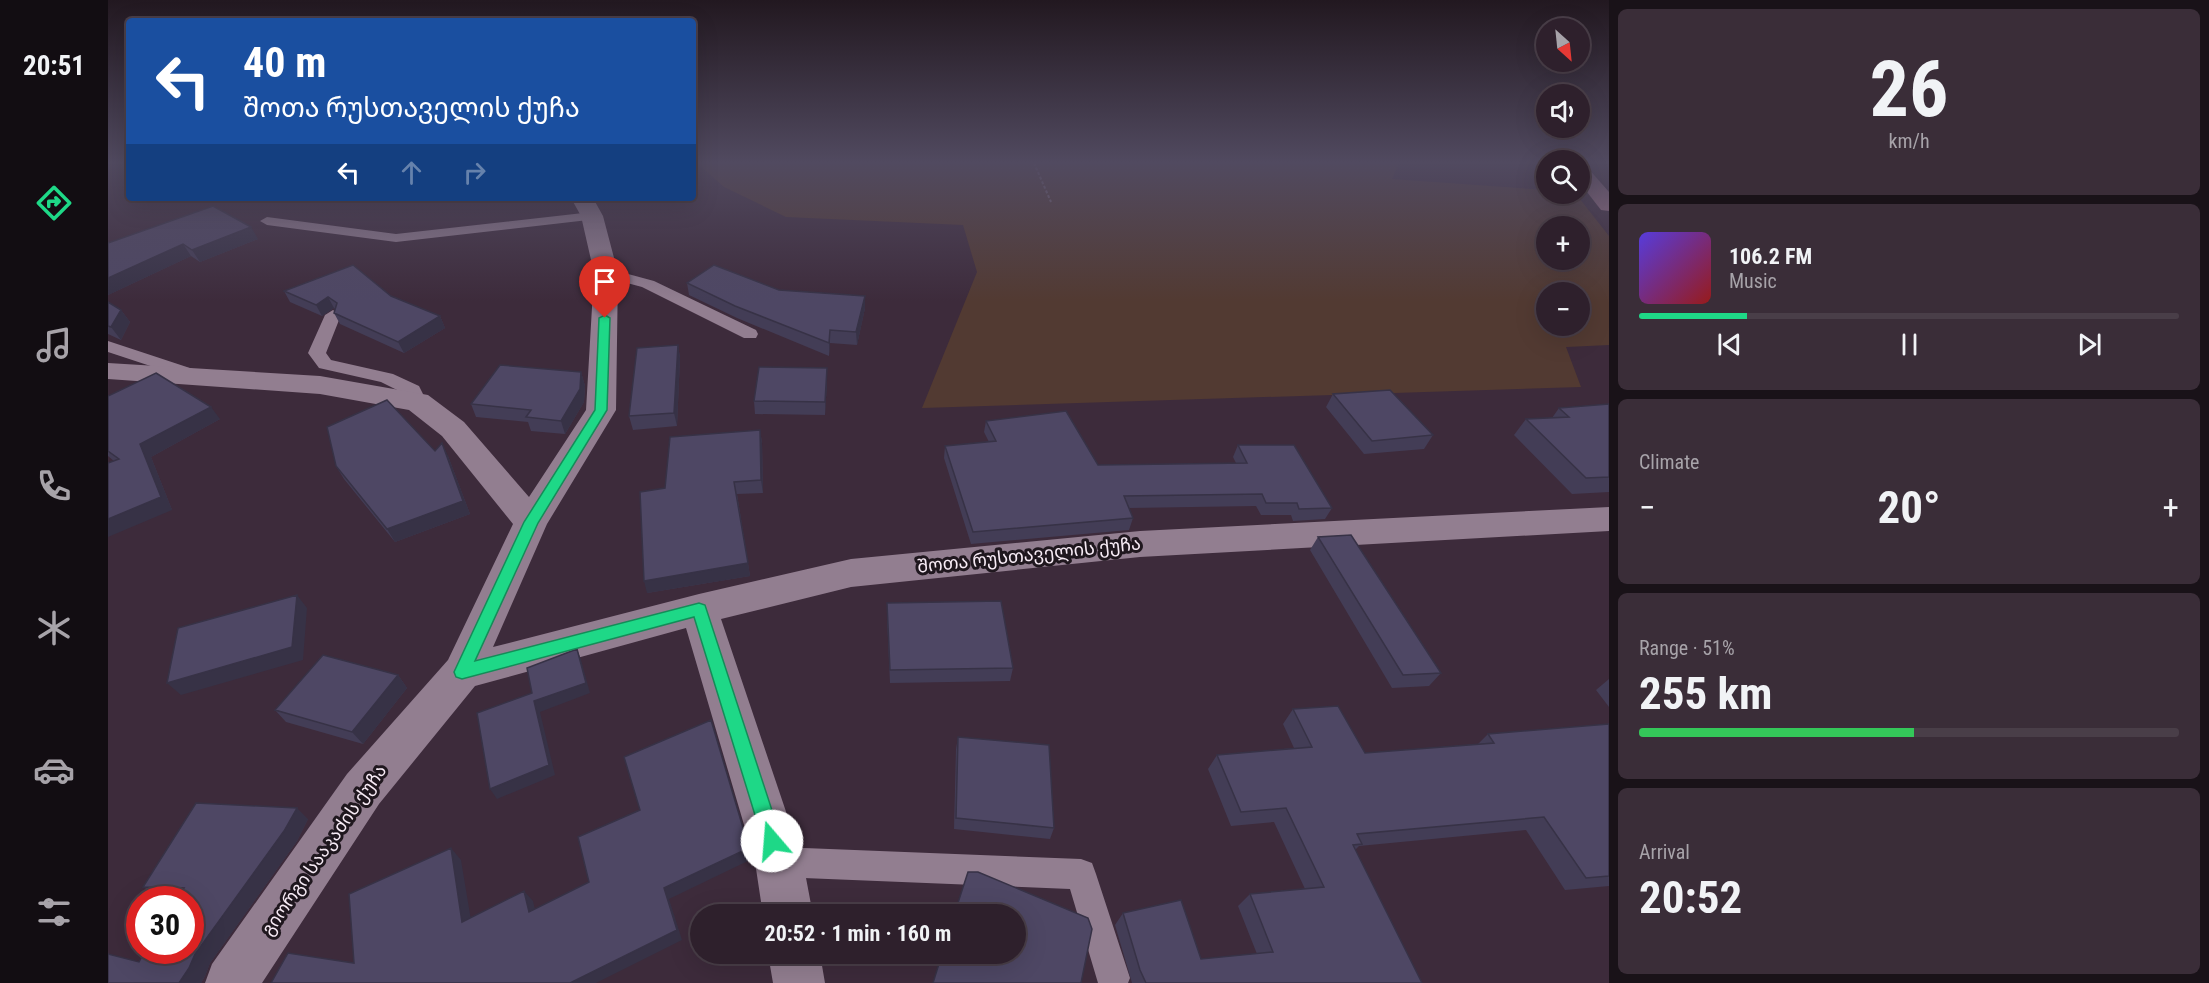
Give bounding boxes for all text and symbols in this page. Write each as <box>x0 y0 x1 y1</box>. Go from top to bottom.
north arrow <box>1536 18 1590 72</box>
map controls <box>1536 18 1590 336</box>
text: 40 m <box>243 38 326 87</box>
icon: left <box>144 42 222 120</box>
text: 26 <box>1870 44 1948 135</box>
text: 20:51 <box>23 50 85 82</box>
button: sound <box>1536 84 1590 138</box>
text: შოთა რუსთაველის ქუჩა <box>243 92 580 124</box>
text: km/h <box>1888 129 1930 153</box>
button: search <box>1536 150 1590 204</box>
icon: left <box>332 156 365 189</box>
icon: ahead <box>395 156 428 189</box>
icon: right <box>458 156 491 189</box>
icon: directions <box>33 182 75 224</box>
button: + <box>1536 216 1590 270</box>
text: 106.2 FM <box>1729 244 1812 269</box>
pin <box>579 256 630 318</box>
icon: arrive <box>588 265 621 298</box>
text: Music <box>1729 269 1777 293</box>
button: − <box>1536 282 1590 336</box>
icon: music <box>33 324 75 366</box>
icon: previous <box>1713 328 1746 361</box>
icon: pause <box>1893 328 1926 361</box>
icon: next <box>2073 328 2106 361</box>
text: Climate <box>1639 450 1699 474</box>
icon: phone <box>33 465 75 507</box>
text: 20° <box>1878 481 1941 534</box>
text: − <box>1639 488 1656 527</box>
text: + <box>2163 488 2179 527</box>
street label: შოთა რუსთაველის ქუჩა <box>916 532 1142 578</box>
icon: climate <box>33 607 75 649</box>
text: Range · 51% <box>1639 636 1735 660</box>
text: 255 km <box>1639 667 1772 720</box>
icon: car <box>33 749 75 791</box>
street label: გიორგი სააკაძის ქუჩა <box>257 760 391 940</box>
position arrow <box>740 809 804 873</box>
text: Arrival <box>1639 840 1690 864</box>
text: 20:52 <box>1639 871 1742 924</box>
speed limit sign: 30 <box>126 886 204 964</box>
icon: filters <box>33 891 75 933</box>
text: 20:52 · 1 min · 160 m <box>765 921 951 946</box>

